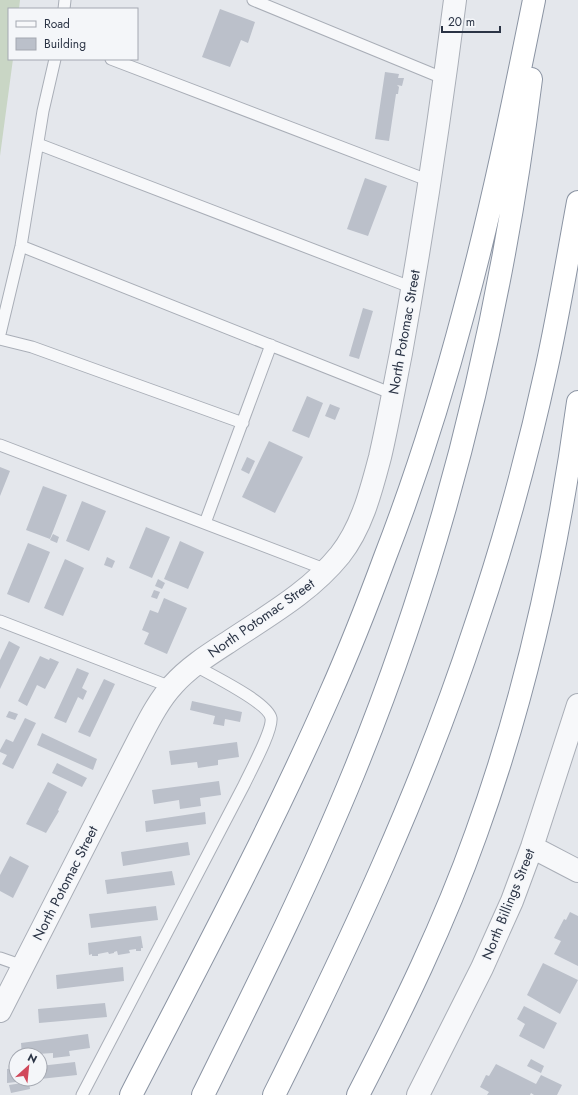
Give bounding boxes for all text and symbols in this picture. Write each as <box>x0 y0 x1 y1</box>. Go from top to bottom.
legend <box>8 8 138 60</box>
scale bar <box>442 8 500 34</box>
text: 20 m <box>448 13 475 31</box>
text: Road <box>44 15 70 33</box>
text: Building <box>44 35 86 53</box>
street label: North Potomac Street <box>383 268 425 396</box>
street label: North Potomac Street <box>204 573 319 662</box>
street label: North Potomac Street <box>27 822 103 944</box>
street label: North Billings Street <box>477 845 540 963</box>
north arrow <box>8 1047 48 1087</box>
text: N <box>25 1049 40 1067</box>

